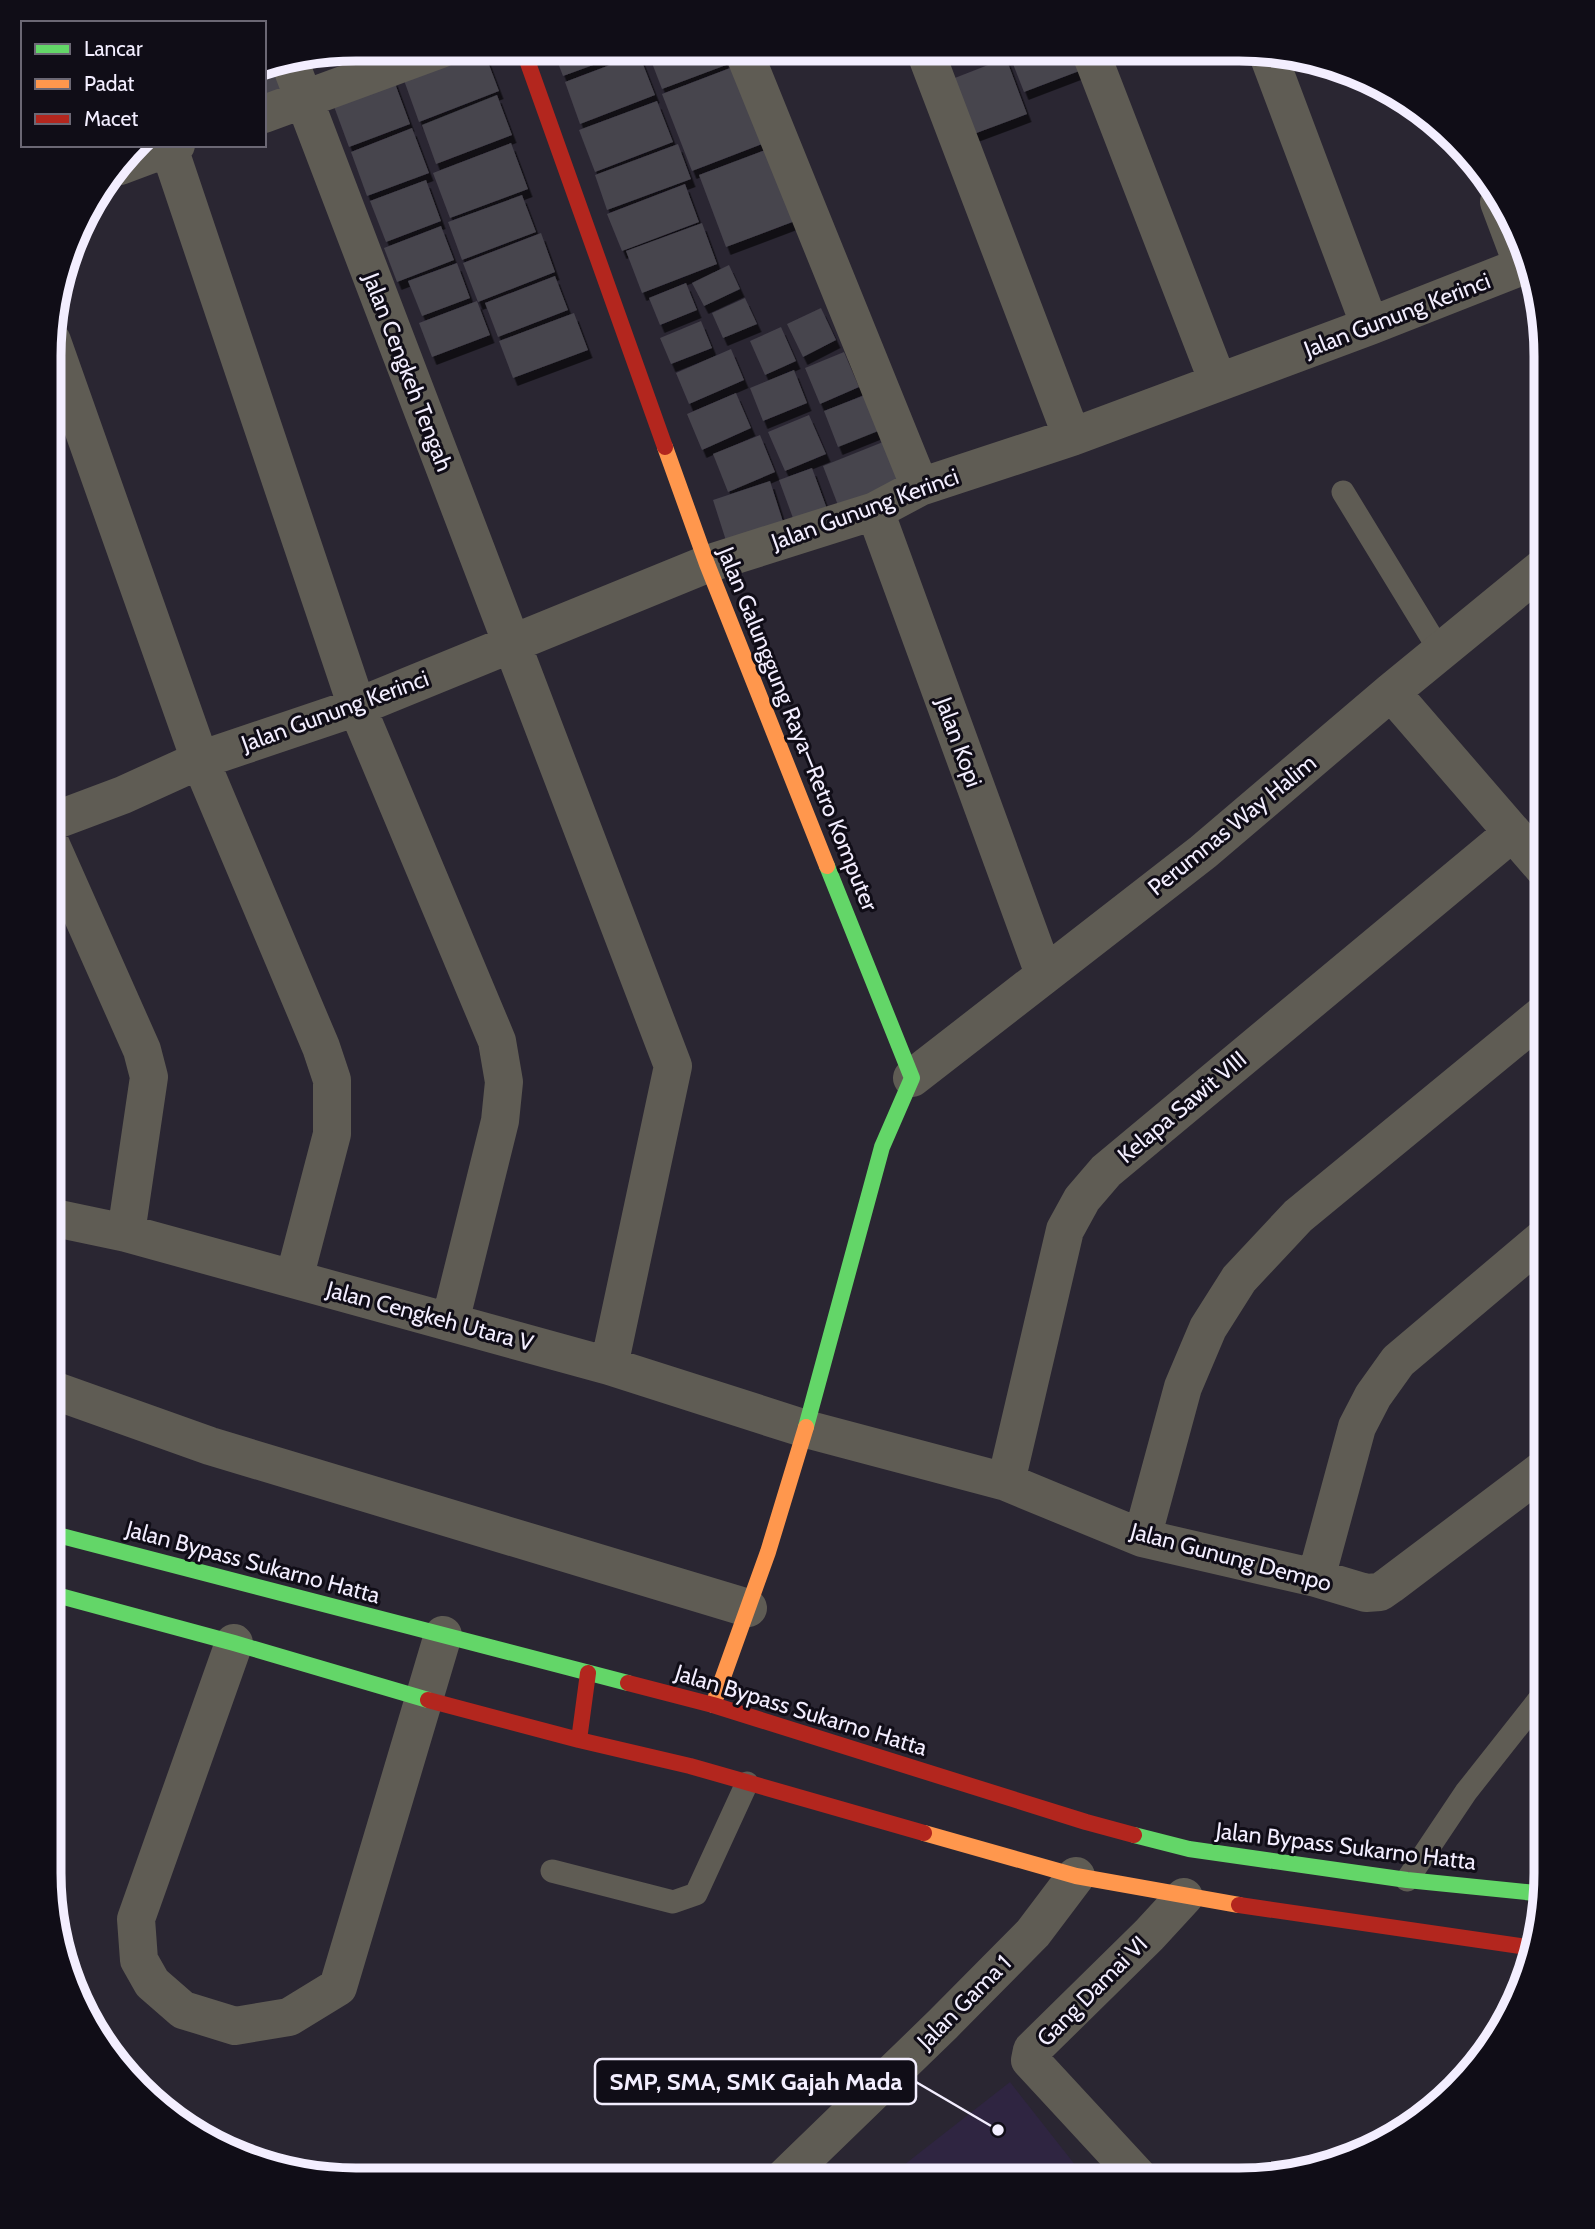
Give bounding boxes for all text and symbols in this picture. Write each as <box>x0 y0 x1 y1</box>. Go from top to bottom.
legend <box>21 21 266 147</box>
text: Lancar <box>84 36 143 61</box>
text: Padat <box>84 71 134 96</box>
text: Macet <box>84 106 138 131</box>
street label: Jalan Gunung Kerinci <box>1299 267 1494 364</box>
street label: Jalan Cengkeh Tengah <box>357 268 459 475</box>
street label: Jalan Gunung Kerinci <box>767 462 962 556</box>
street label: Jalan Galunggung Raya—Retro Komputer <box>712 542 884 916</box>
street label: Jalan Gunung Kerinci <box>237 664 432 758</box>
street label: Jalan Kopi <box>929 692 988 791</box>
street label: Perumnas Way Halim <box>1142 749 1322 901</box>
street label: Kelapa Sawit VIII <box>1112 1045 1252 1169</box>
street label: Jalan Cengkeh Utara V <box>323 1275 536 1357</box>
street label: Jalan Bypass Sukarno Hatta <box>122 1514 383 1609</box>
street label: Jalan Gunung Dempo <box>1126 1516 1335 1597</box>
street label: Jalan Bypass Sukarno Hatta <box>671 1658 930 1762</box>
street label: Jalan Bypass Sukarno Hatta <box>1213 1816 1478 1876</box>
street label: Gang Damai VI <box>1031 1930 1153 2052</box>
street label: Jalan Gama 1 <box>910 1949 1017 2056</box>
callout: SMP, SMA, SMK Gajah Mada <box>595 2059 916 2104</box>
text: SMP, SMA, SMK Gajah Mada <box>610 2067 903 2096</box>

